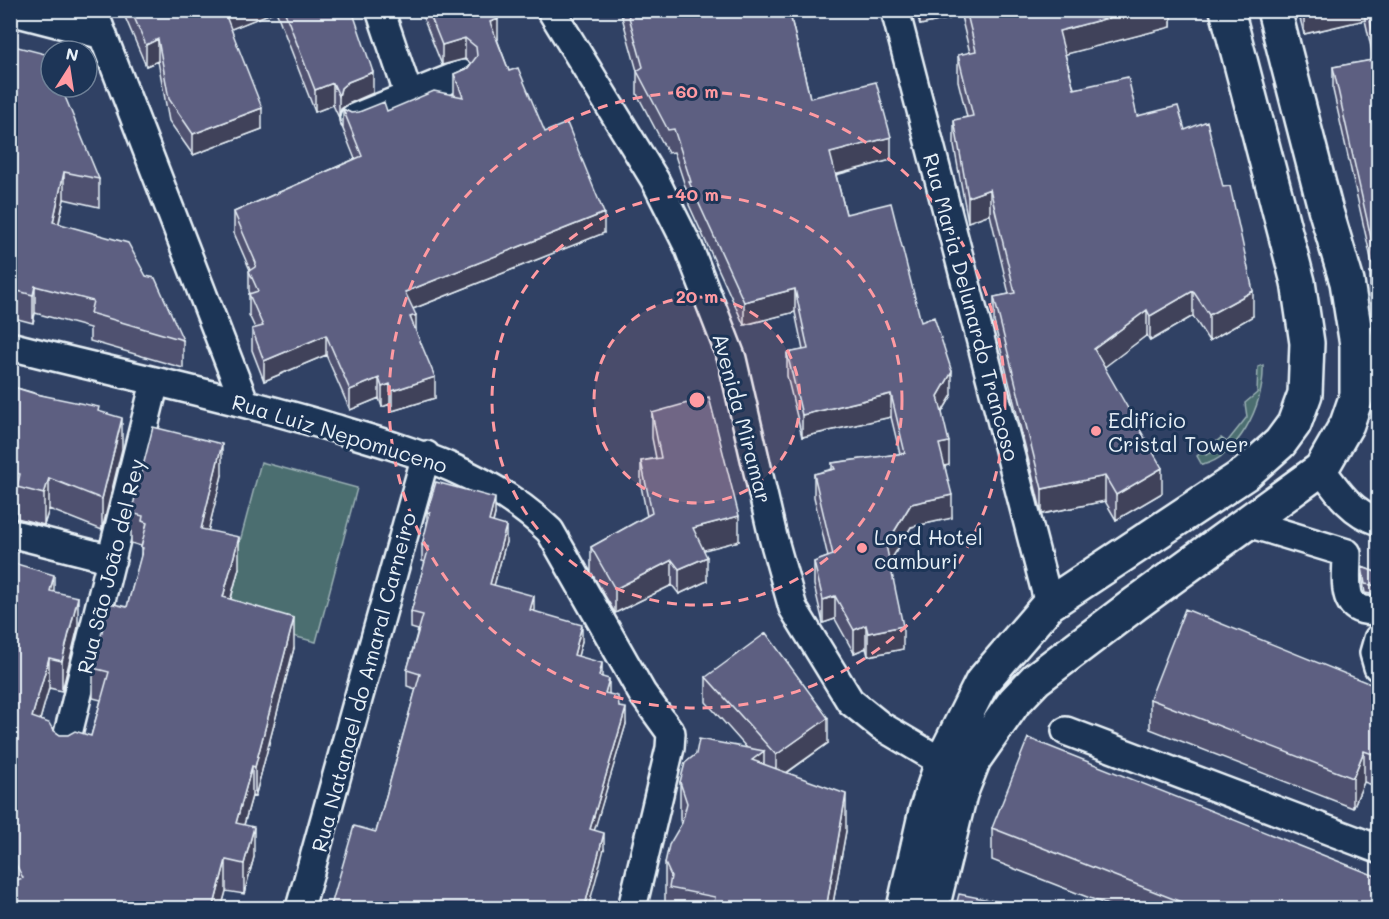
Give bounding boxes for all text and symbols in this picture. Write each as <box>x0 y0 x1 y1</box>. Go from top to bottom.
north arrow <box>39 39 99 99</box>
text: N <box>64 42 80 65</box>
text: 60 m <box>675 79 719 103</box>
street label: Rua Maria Delunardo Trancoso <box>918 150 1026 464</box>
text: 40 m <box>675 182 719 206</box>
text: 20 m <box>676 284 718 308</box>
street label: Avenida Miramar <box>707 330 779 506</box>
street label: Rua Luiz Nepomuceno <box>229 387 451 479</box>
centre of rings <box>687 390 707 410</box>
place label: Edifício Cristal Tower <box>1108 406 1248 457</box>
marker: Edifício Cristal Tower <box>1089 424 1103 438</box>
street label: Rua São João del Rey <box>70 456 150 676</box>
street label: Rua Natanael do Amaral Carneiro <box>305 509 421 855</box>
place label: Lord Hotel camburi <box>874 523 983 574</box>
marker: Lord Hotel camburi <box>855 541 869 555</box>

